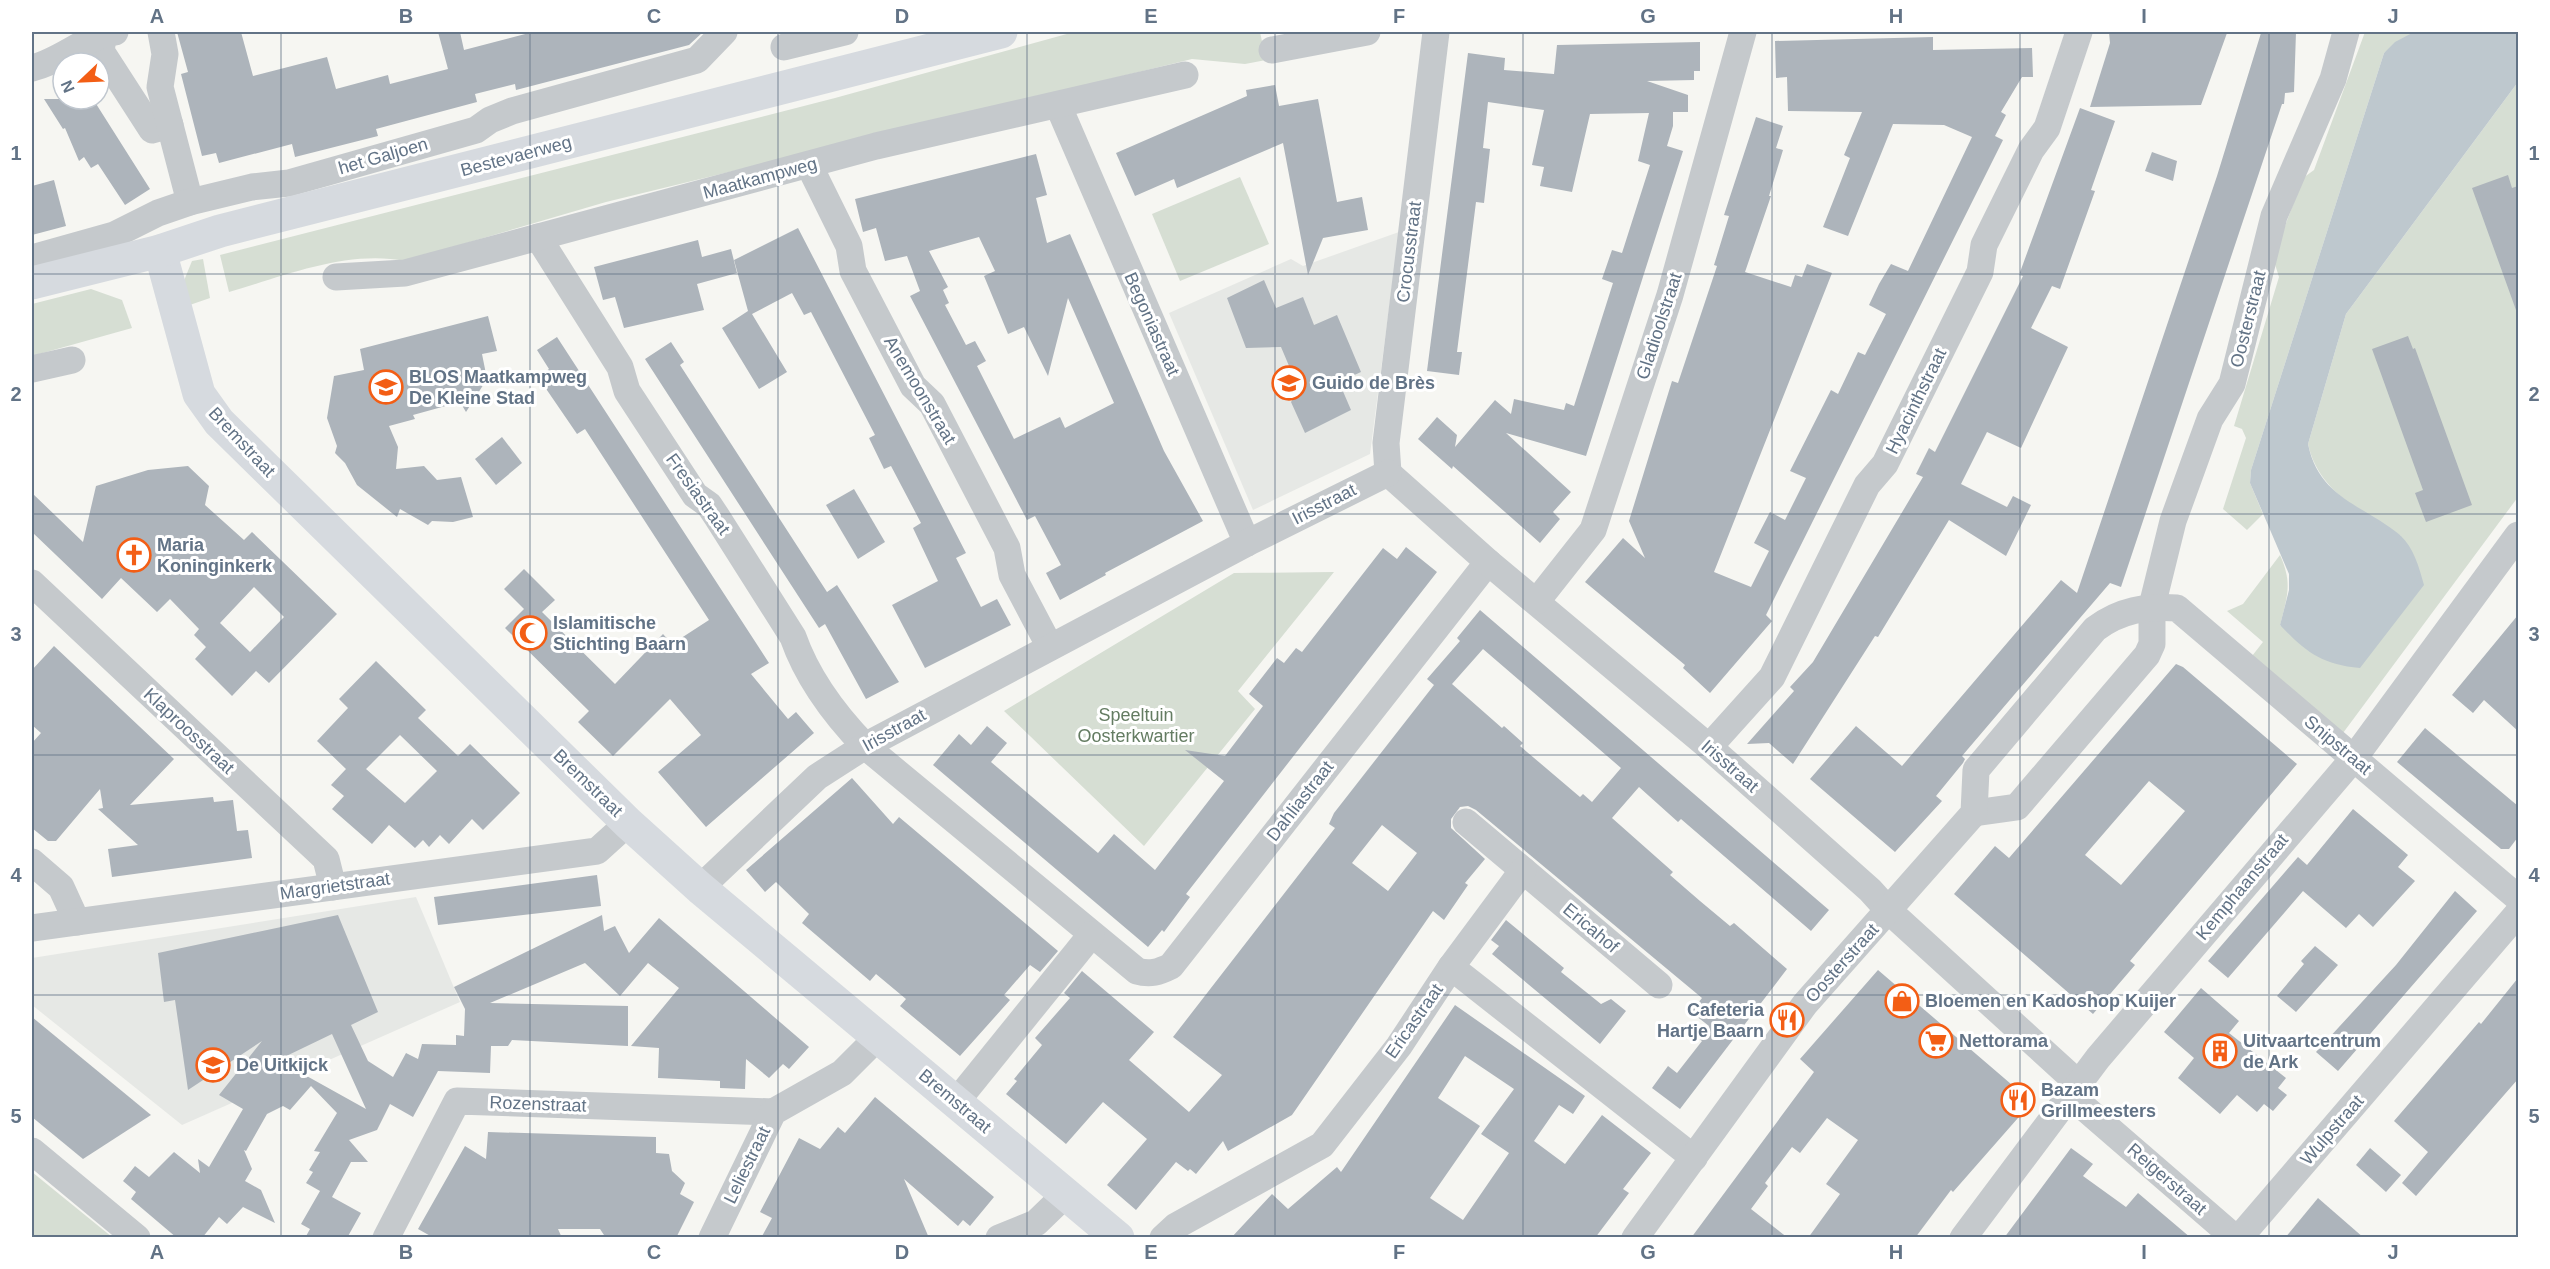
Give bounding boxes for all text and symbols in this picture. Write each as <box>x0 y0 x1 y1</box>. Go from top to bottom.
text: A <box>150 5 164 27</box>
text: B <box>399 5 413 27</box>
text: C <box>647 5 661 27</box>
text: D <box>895 5 909 27</box>
text: E <box>1144 5 1158 27</box>
text: F <box>1393 5 1405 27</box>
text: G <box>1640 5 1656 27</box>
text: H <box>1889 5 1903 27</box>
text: I <box>2141 5 2147 27</box>
text: J <box>2387 5 2399 27</box>
north arrow <box>51 51 111 111</box>
text: N <box>58 78 78 95</box>
street label: Bestevaerweg <box>458 132 574 180</box>
street label: het Galjoen <box>336 134 430 178</box>
text: 1 <box>10 142 22 164</box>
text: 1 <box>2528 142 2540 164</box>
street label: Maatkampweg <box>701 153 819 203</box>
street label: Crocusstraat <box>1393 200 1425 304</box>
street label: Begoniastraat <box>1120 269 1184 379</box>
street label: Oosterstraat <box>2226 269 2270 369</box>
street label: Gladioolstraat <box>1632 270 1686 382</box>
street label: Anemoonstraat <box>880 333 960 447</box>
street label: Hyacinthstraat <box>1882 345 1950 457</box>
school or university icon: Guido de Brès <box>1271 365 1307 401</box>
place label: BLOS Maatkampweg De Kleine Stad <box>409 367 587 408</box>
school or university icon: BLOS Maatkampweg De Kleine Stad <box>368 369 404 405</box>
place label: Guido de Brès <box>1312 373 1435 393</box>
text: 2 <box>10 383 22 405</box>
text: 2 <box>2528 383 2540 405</box>
street label: Bremstraat <box>205 403 279 481</box>
street label: Fresiastraat <box>662 450 734 538</box>
street label: Irisstraat <box>1289 479 1359 529</box>
place label: Maria Koninginkerk <box>157 535 273 576</box>
church icon: Maria Koninginkerk <box>116 537 152 573</box>
place label: Islamitische Stichting Baarn <box>553 613 686 654</box>
mosque icon: Islamitische Stichting Baarn <box>512 615 548 651</box>
text: 3 <box>10 623 22 645</box>
text: 3 <box>2528 623 2540 645</box>
street label: Klaproosstraat <box>140 684 238 778</box>
street label: Irisstraat <box>859 705 929 755</box>
park label: Speeltuin Oosterkwartier <box>1077 705 1195 746</box>
street label: Snipstraat <box>2301 711 2375 779</box>
street label: Irisstraat <box>1697 736 1763 796</box>
street label: Bremstraat <box>549 745 627 821</box>
street label: Dahliastraat <box>1263 757 1337 845</box>
street label: Kemphaanstraat <box>2192 830 2292 944</box>
text: 4 <box>10 864 22 886</box>
text: 4 <box>2528 864 2540 886</box>
street label: Margrietstraat <box>279 868 391 904</box>
street label: Ericahof <box>1559 899 1623 958</box>
street label: Oosterstraat <box>1801 920 1883 1006</box>
street label: Ericastraat <box>1381 980 1447 1062</box>
shop icon: Bloemen en Kadoshop Kuijer <box>1884 983 1920 1019</box>
place label: Bloemen en Kadoshop Kuijer <box>1925 991 2176 1011</box>
place label: Cafeteria Hartje Baarn <box>1657 1000 1765 1041</box>
restaurant icon: Cafeteria Hartje Baarn <box>1769 1002 1805 1038</box>
supermarket icon: Nettorama <box>1918 1023 1954 1059</box>
place label: Nettorama <box>1959 1031 2049 1051</box>
place label: Uitvaartcentrum de Ark <box>2243 1031 2381 1072</box>
building icon: Uitvaartcentrum de Ark <box>2202 1033 2238 1069</box>
school or university icon: De Uitkijck <box>195 1047 231 1083</box>
place label: De Uitkijck <box>236 1055 329 1075</box>
street label: Bremstraat <box>915 1065 995 1137</box>
place label: Bazam Grillmeesters <box>2041 1080 2156 1121</box>
restaurant icon: Bazam Grillmeesters <box>2000 1082 2036 1118</box>
street label: Wulpstraat <box>2296 1091 2368 1169</box>
street label: Rozenstraat <box>489 1092 587 1116</box>
text: 5 <box>10 1105 22 1127</box>
text: 5 <box>2528 1105 2540 1127</box>
street label: Leliestraat <box>720 1123 774 1207</box>
street label: Reigerstraat <box>2123 1139 2211 1219</box>
text: A <box>150 1241 164 1263</box>
text: B <box>399 1241 413 1263</box>
text: C <box>647 1241 661 1263</box>
text: D <box>895 1241 909 1263</box>
text: E <box>1144 1241 1158 1263</box>
text: F <box>1393 1241 1405 1263</box>
text: G <box>1640 1241 1656 1263</box>
text: H <box>1889 1241 1903 1263</box>
text: I <box>2141 1241 2147 1263</box>
text: J <box>2387 1241 2399 1263</box>

